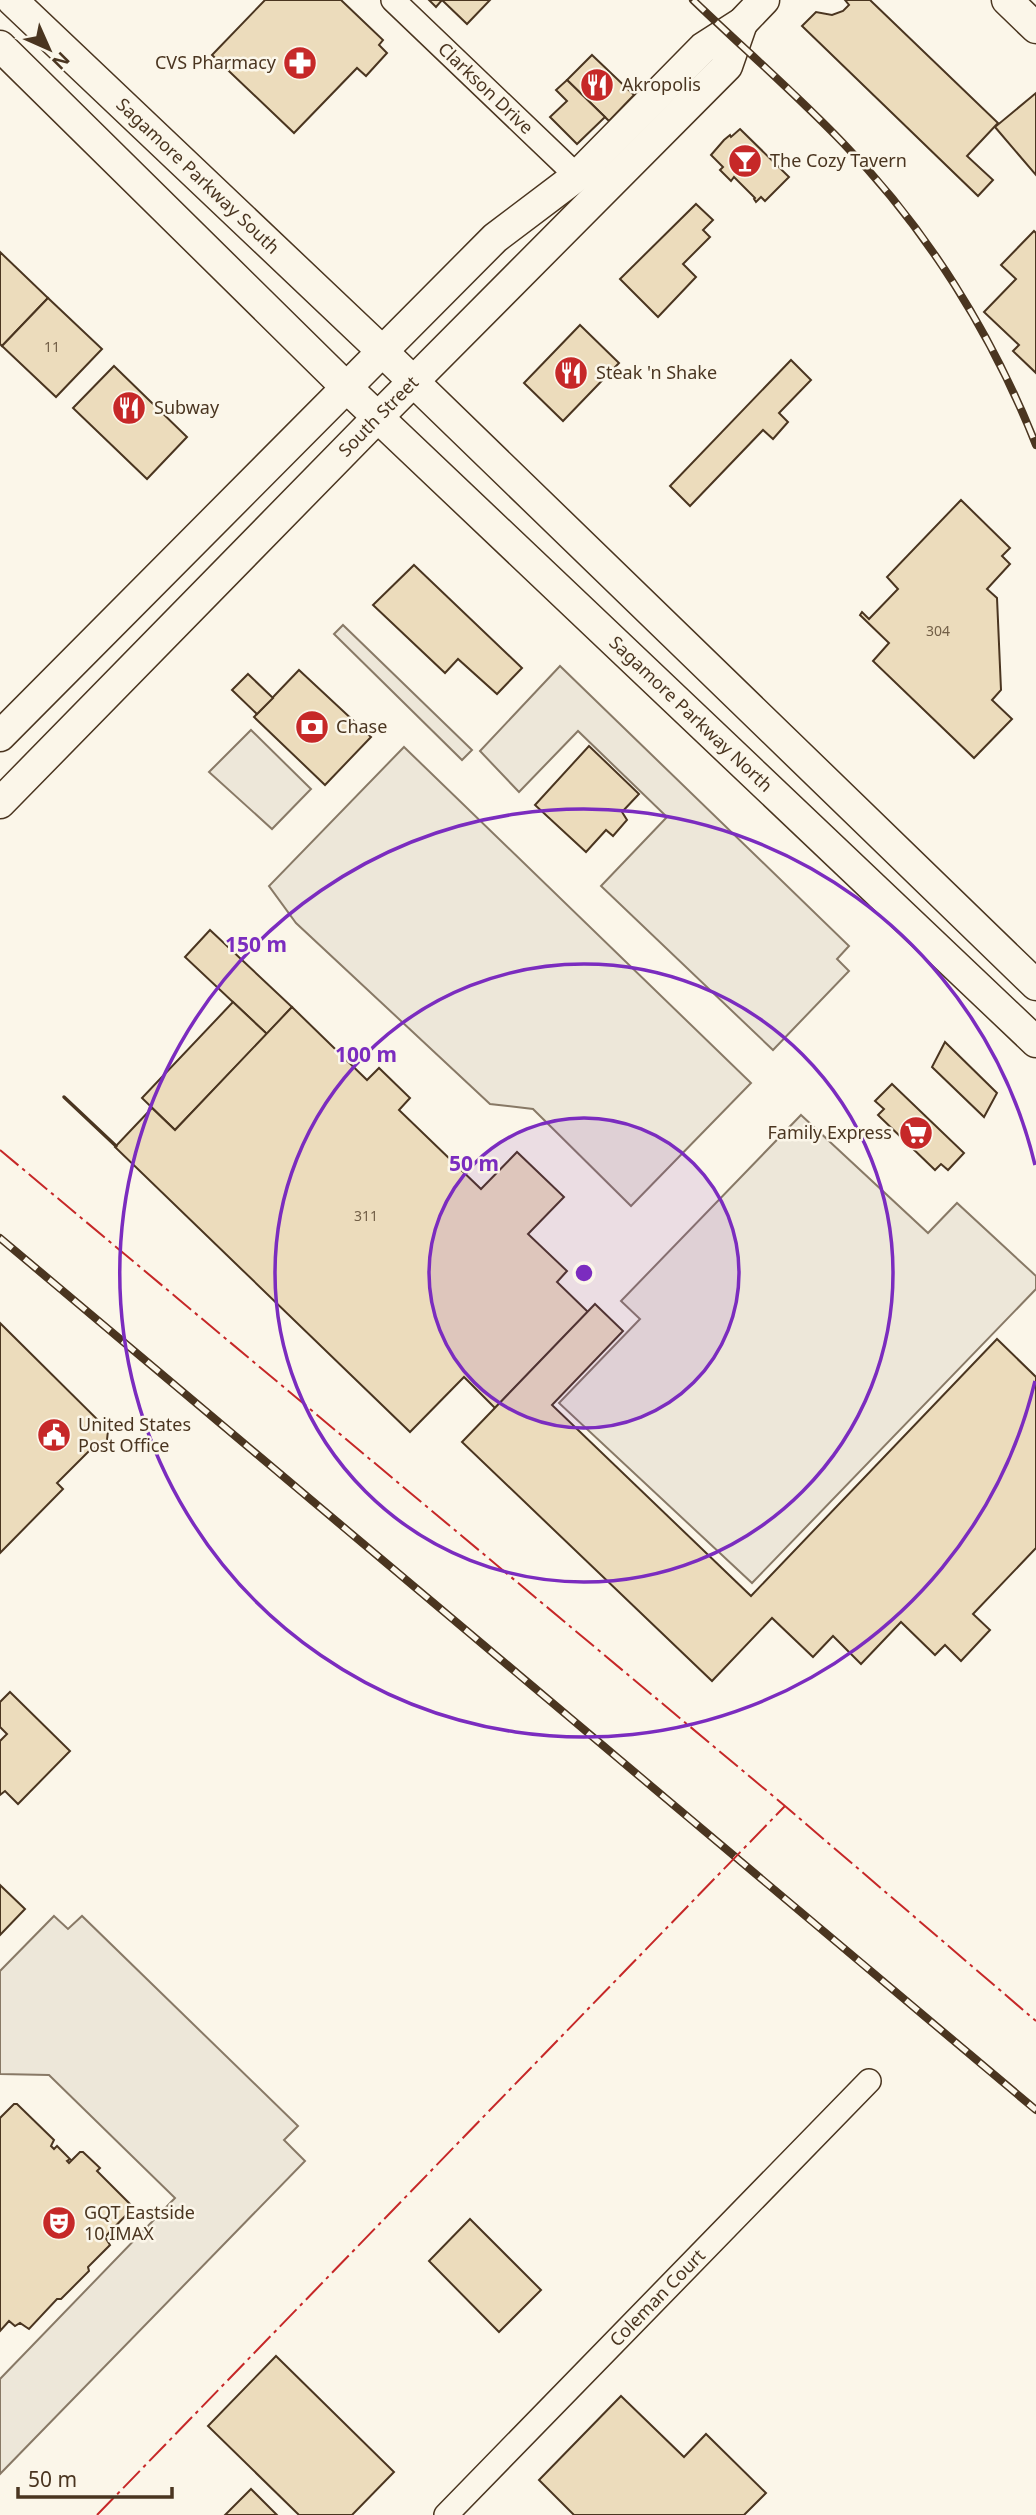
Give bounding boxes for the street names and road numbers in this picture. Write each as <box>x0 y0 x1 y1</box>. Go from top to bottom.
street label: Clarkson Drive <box>433 37 539 139</box>
street label: Sagamore Parkway South <box>112 92 285 259</box>
street label: South Street <box>333 370 424 461</box>
street label: Sagamore Parkway North <box>604 630 778 797</box>
street label: Coleman Court <box>604 2243 710 2351</box>

